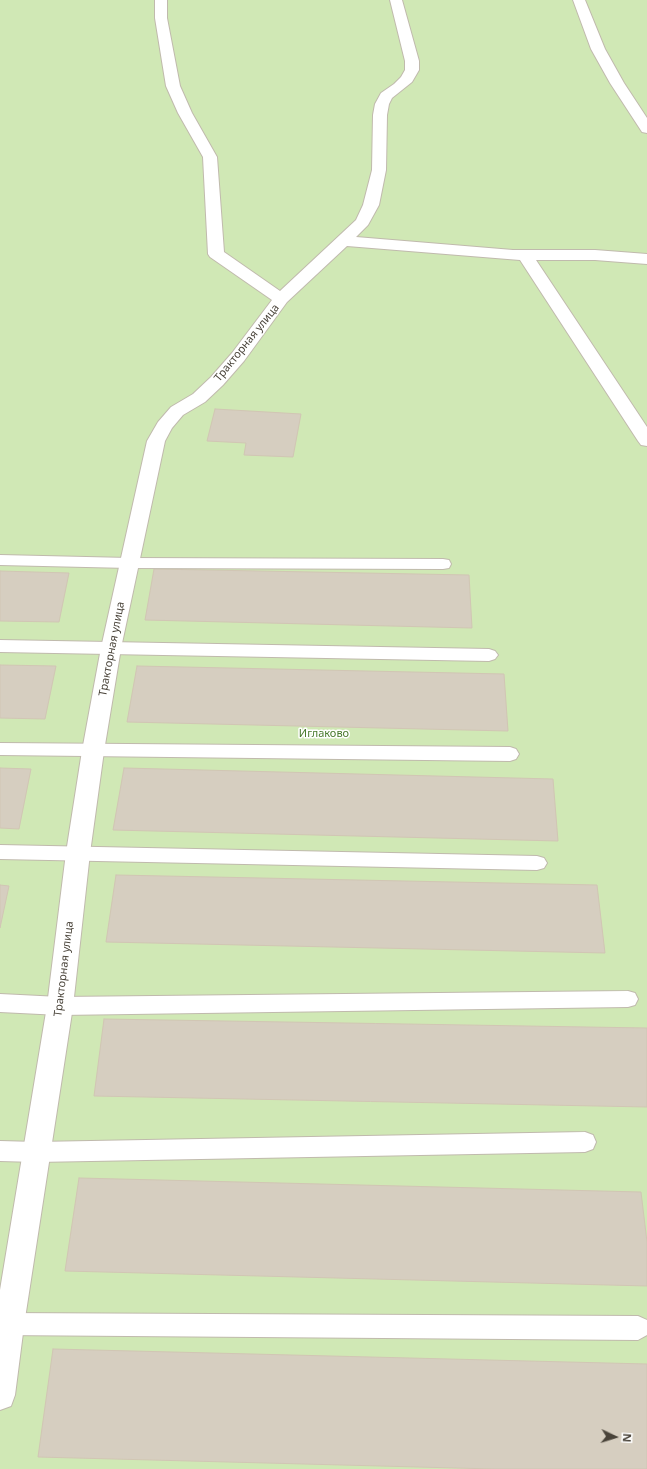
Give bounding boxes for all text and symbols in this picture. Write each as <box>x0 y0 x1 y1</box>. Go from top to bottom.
street label: Тракторная улица <box>212 302 282 384</box>
street label: Тракторная улица <box>96 601 128 697</box>
park label: Иглаково <box>299 727 349 741</box>
street label: Тракторная улица <box>52 921 76 1017</box>
north arrow <box>595 1417 635 1457</box>
text: N <box>620 1433 635 1443</box>

